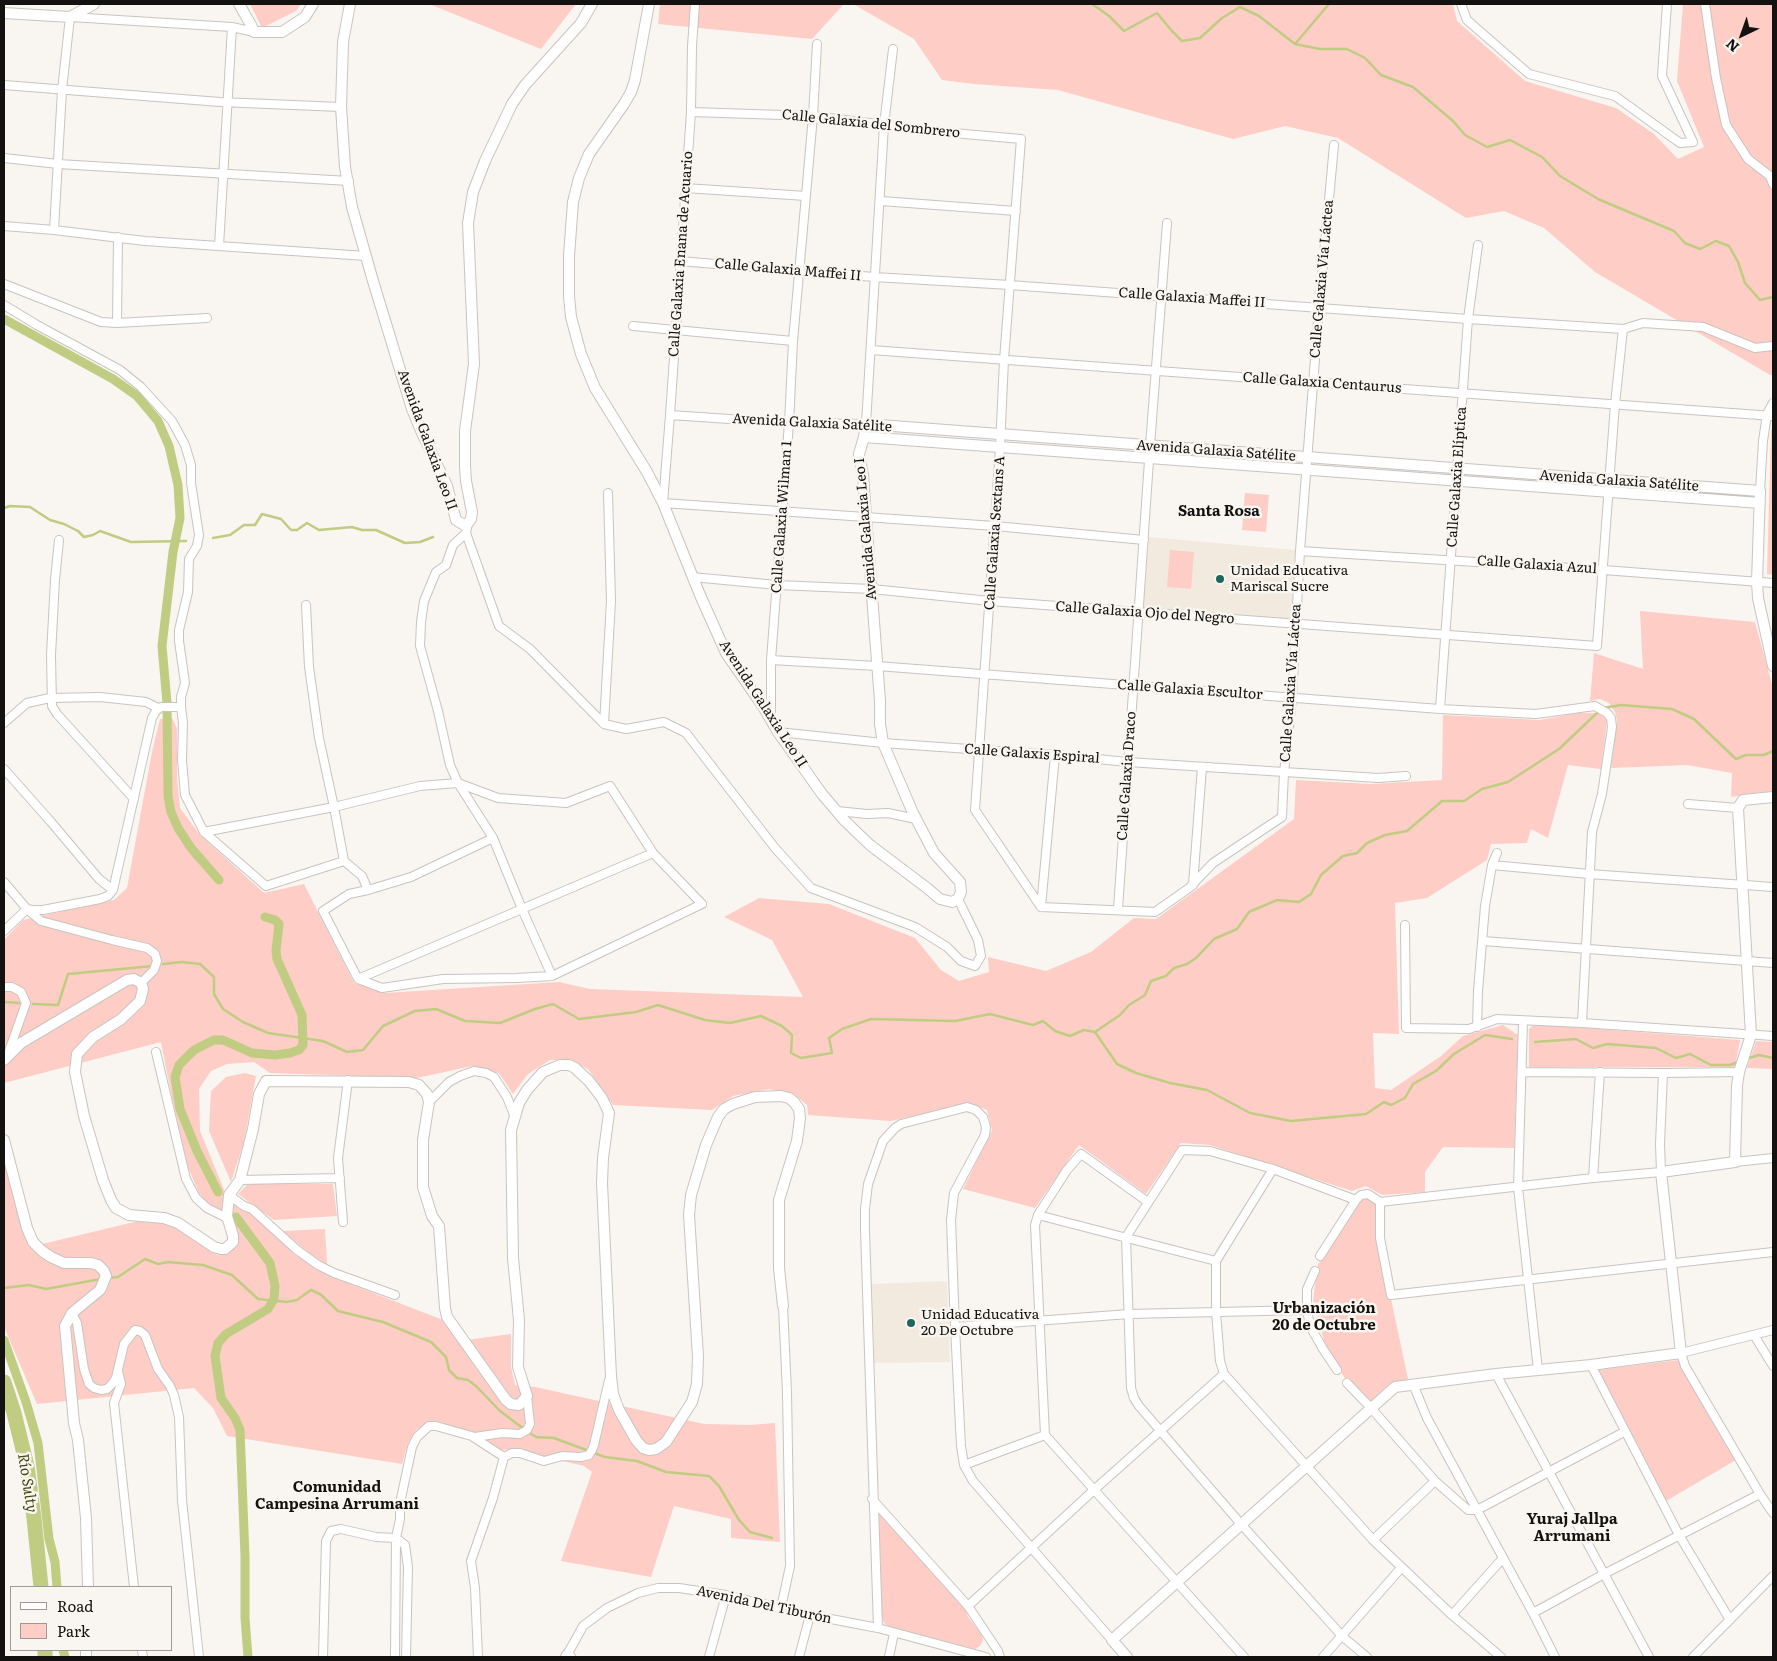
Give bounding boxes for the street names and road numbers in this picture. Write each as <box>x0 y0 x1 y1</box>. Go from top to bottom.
street label: Calle Galaxia del Sombrero <box>781 106 961 142</box>
street label: Calle Galaxia Enana de Acuario <box>665 150 697 358</box>
street label: Calle Galaxia Vía Láctea <box>1307 199 1337 359</box>
street label: Calle Galaxia Maffei II <box>714 255 862 285</box>
street label: Calle Galaxia Maffei II <box>1118 284 1266 312</box>
street label: Avenida Galaxia Leo II <box>394 367 460 513</box>
street label: Calle Galaxia Centaurus <box>1242 369 1402 397</box>
street label: Calle Galaxia Elíptica <box>1444 406 1470 548</box>
street label: Avenida Galaxia Satélite <box>732 410 892 436</box>
street label: Avenida Galaxia Satélite <box>1136 437 1296 465</box>
street label: Calle Galaxia Wilman 1 <box>768 440 796 594</box>
street label: Calle Galaxia Sextans A <box>981 455 1009 611</box>
street label: Avenida Galaxia Leo I <box>851 457 881 601</box>
street label: Avenida Galaxia Satélite <box>1539 467 1699 495</box>
street label: Calle Galaxia Azul <box>1476 552 1598 578</box>
street label: Calle Galaxia Ojo del Negro <box>1055 598 1235 628</box>
street label: Calle Galaxia Vía Láctea <box>1277 603 1305 763</box>
street label: Avenida Galaxia Leo II <box>715 637 811 771</box>
street label: Calle Galaxia Escultor <box>1117 677 1263 703</box>
street label: Calle Galaxia Draco <box>1114 711 1140 841</box>
street label: Calle Galaxis Espiral <box>964 741 1100 767</box>
street label: Avenida Del Tiburón <box>695 1582 833 1628</box>

